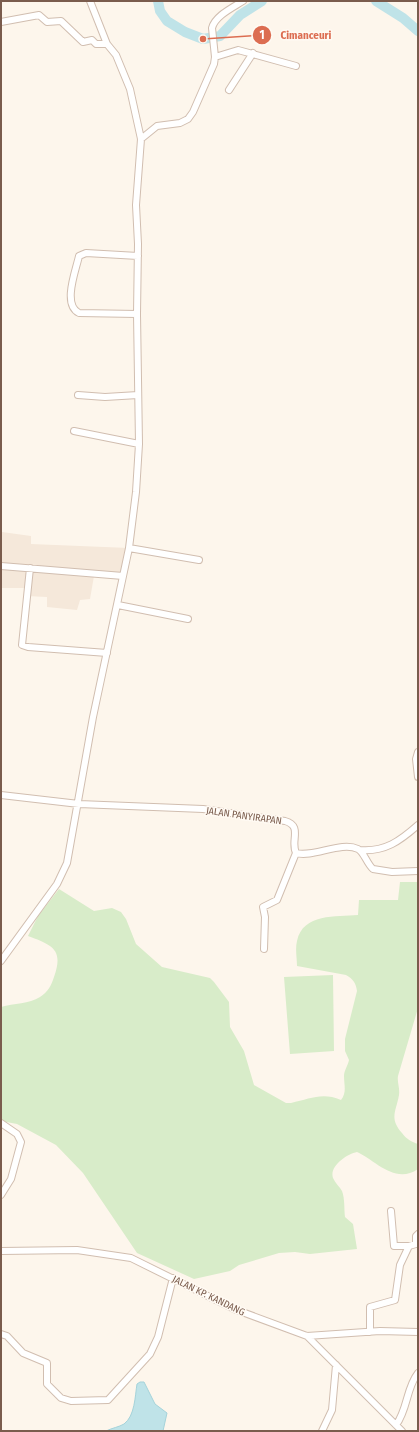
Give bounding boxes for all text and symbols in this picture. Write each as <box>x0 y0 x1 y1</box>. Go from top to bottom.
callout: Cimanceuri <box>252 24 339 47</box>
text: 1 <box>259 28 265 42</box>
text: Cimanceuri <box>281 29 332 42</box>
street label: JALAN PANYIRAPAN <box>205 805 282 827</box>
street label: JALAN KP. KANDANG <box>170 1273 247 1319</box>

